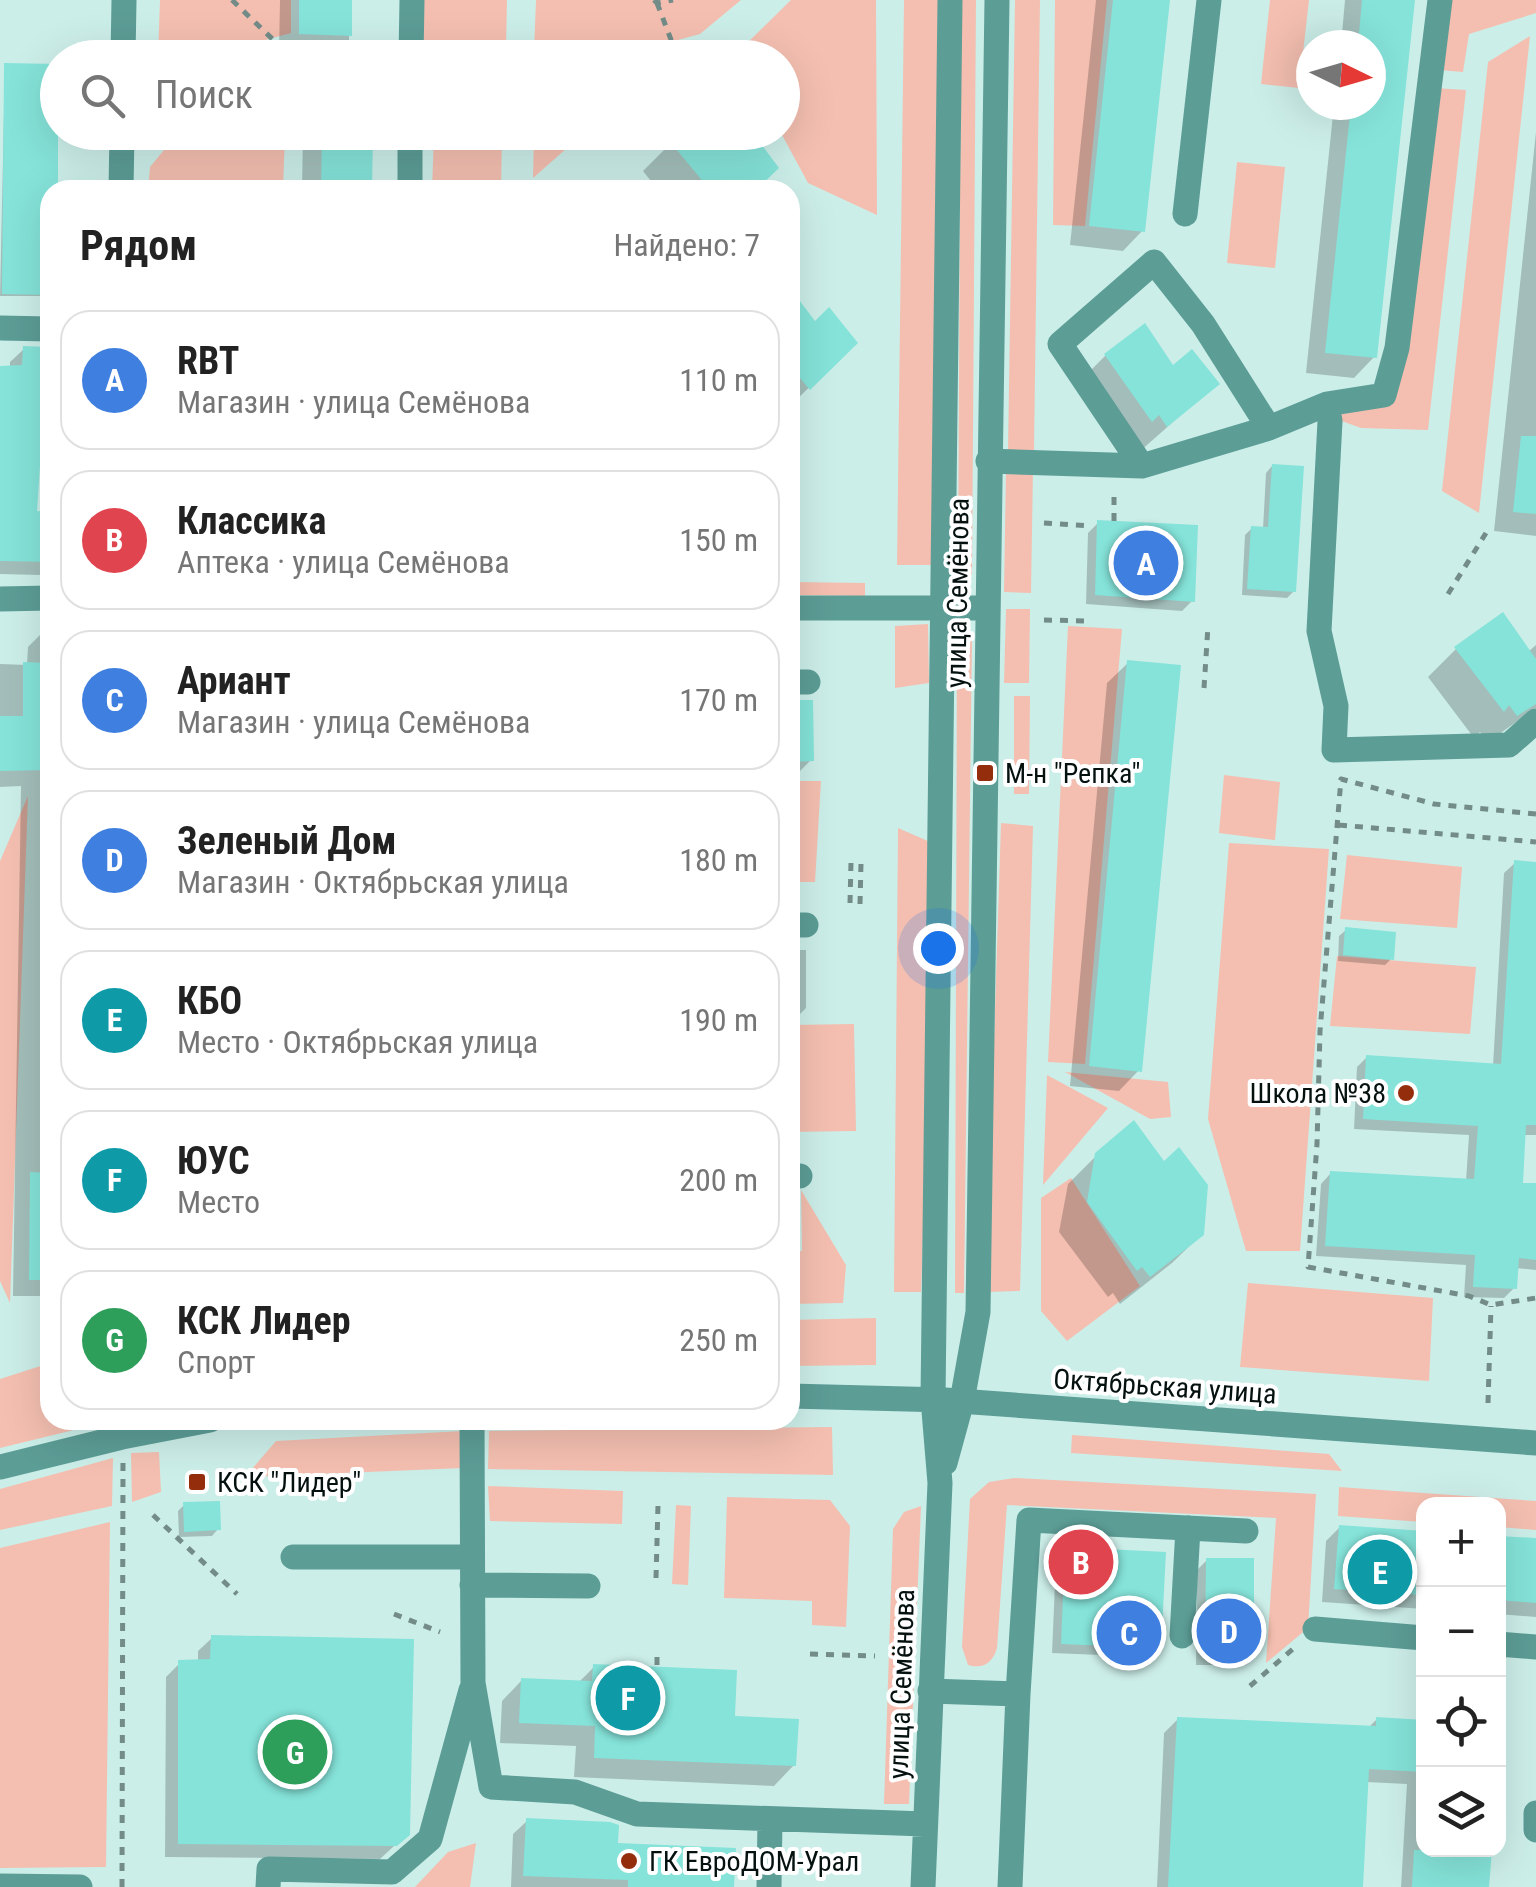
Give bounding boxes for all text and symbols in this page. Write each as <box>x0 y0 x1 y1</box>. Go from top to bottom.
north arrow <box>1296 30 1386 120</box>
search box <box>40 40 800 150</box>
icon: search <box>75 68 130 123</box>
text: Поиск <box>155 73 253 117</box>
text: Рядом <box>80 221 197 270</box>
text: Найдено: 7 <box>613 226 760 264</box>
text: RBT <box>177 339 239 383</box>
text: A <box>105 361 124 399</box>
text: 110 m <box>679 361 758 399</box>
text: Магазин · улица Семёнова <box>177 383 530 421</box>
street label: улица Семёнова <box>939 498 976 688</box>
text: Классика <box>177 499 326 543</box>
text: B <box>106 521 123 559</box>
text: 150 m <box>679 521 758 559</box>
pin: A <box>1114 526 1178 600</box>
text: Аптека · улица Семёнова <box>177 543 510 581</box>
text: Ариант <box>177 659 291 703</box>
text: C <box>105 681 124 719</box>
text: 170 m <box>679 681 758 719</box>
text: Магазин · улица Семёнова <box>177 703 530 741</box>
place label: М-н "Репка" <box>1005 757 1140 790</box>
marker: М-н "Репка" <box>974 762 996 784</box>
text: Зеленый Дом <box>177 819 397 863</box>
text: D <box>105 841 124 879</box>
text: 180 m <box>679 841 758 879</box>
text: Магазин · Октябрьская улица <box>177 863 569 901</box>
your location <box>913 923 964 974</box>
text: КБО <box>177 979 242 1023</box>
text: E <box>107 1001 122 1039</box>
text: 190 m <box>679 1001 758 1039</box>
text: Место · Октябрьская улица <box>177 1023 538 1061</box>
place label: Школа №38 <box>1250 1077 1386 1110</box>
marker: Школа №38 <box>1395 1082 1417 1104</box>
text: ЮУС <box>177 1139 250 1183</box>
text: F <box>107 1161 122 1199</box>
text: 200 m <box>679 1161 758 1199</box>
text: Место <box>177 1183 260 1221</box>
text: КСК Лидер <box>177 1299 351 1343</box>
text: G <box>105 1321 124 1359</box>
text: 250 m <box>679 1321 758 1359</box>
text: Спорт <box>177 1343 256 1381</box>
street label: Октябрьская улица <box>1052 1362 1278 1411</box>
place label: КСК "Лидер" <box>217 1466 361 1499</box>
marker: КСК "Лидер" <box>186 1471 208 1493</box>
map controls <box>1416 1497 1506 1857</box>
button: + <box>1416 1497 1506 1587</box>
pin: B <box>1048 1524 1114 1600</box>
pin: E <box>1348 1534 1412 1610</box>
button: − <box>1416 1587 1506 1677</box>
street label: улица Семёнова <box>882 1588 921 1780</box>
pin: D <box>1196 1594 1262 1668</box>
pin: C <box>1096 1596 1162 1670</box>
pin: F <box>596 1660 660 1736</box>
button: locate <box>1416 1677 1506 1767</box>
pin: G <box>262 1714 328 1790</box>
button: layers <box>1416 1767 1506 1857</box>
place label: ГК ЕвроДОМ-Урал <box>649 1845 859 1878</box>
marker: ГК ЕвроДОМ-Урал <box>618 1850 640 1872</box>

